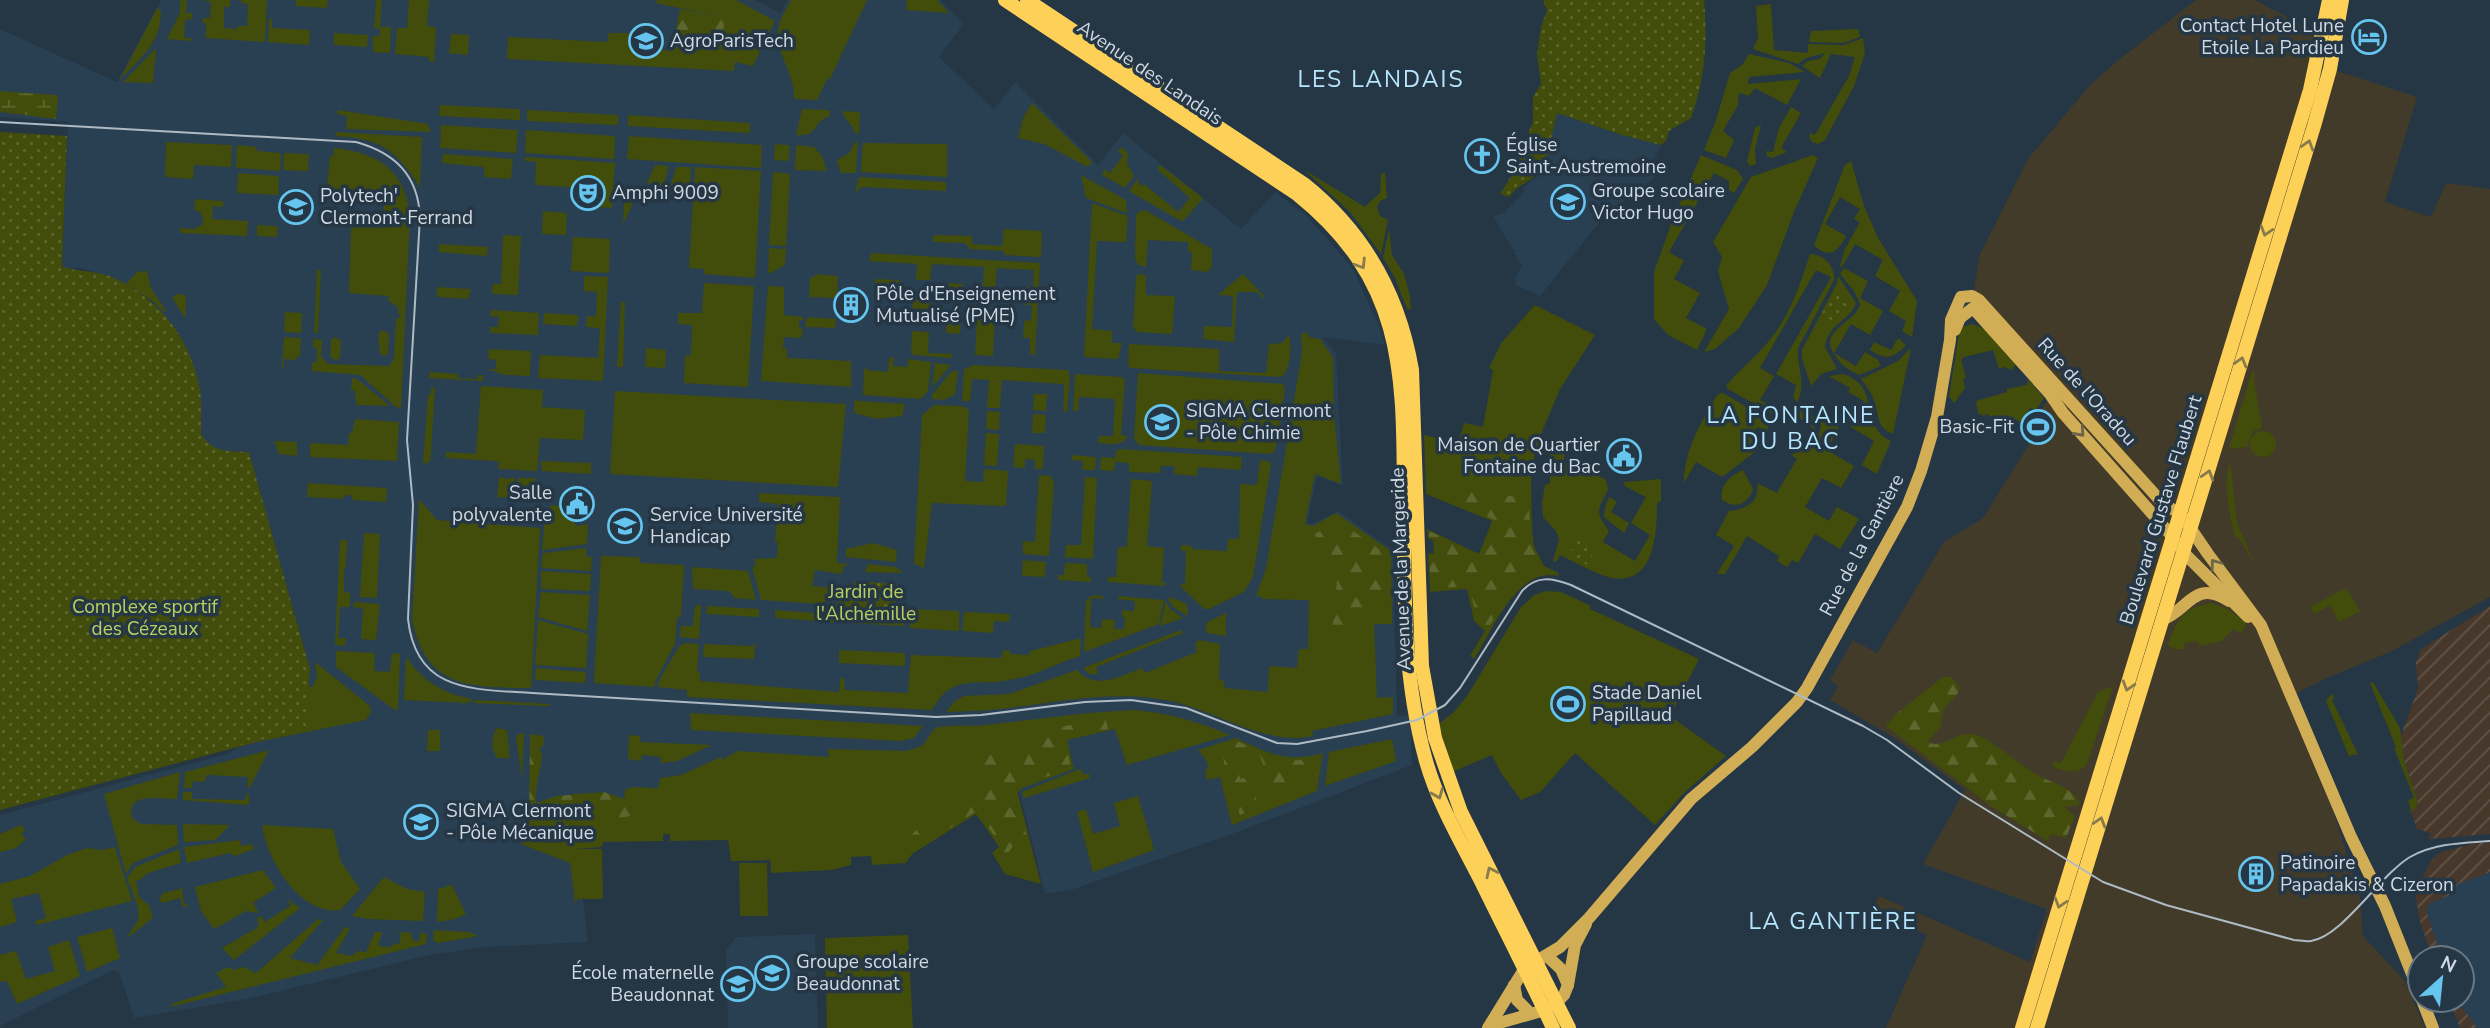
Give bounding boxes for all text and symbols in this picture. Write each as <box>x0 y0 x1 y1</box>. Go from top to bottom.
place label: Contact Hotel Lune Etoile La Pardieu <box>2180 13 2344 61</box>
street label: Avenue des Landais <box>1072 15 1228 131</box>
hotel icon: Contact Hotel Lune Etoile La Pardieu <box>2350 18 2388 56</box>
school or university icon: AgroParisTech <box>627 22 665 60</box>
place label: AgroParisTech <box>670 28 794 54</box>
district label: LES LANDAIS <box>1297 64 1465 95</box>
place label: Église Saint-Austremoine <box>1506 132 1666 180</box>
church icon: Église Saint-Austremoine <box>1463 137 1501 175</box>
one-way arrow <box>2300 139 2315 151</box>
theatre icon: Amphi 9009 <box>569 174 607 212</box>
place label: Groupe scolaire Victor Hugo <box>1591 178 1725 226</box>
place label: Amphi 9009 <box>612 180 719 206</box>
place label: Polytech' Clermont-Ferrand <box>320 183 473 231</box>
school or university icon: Groupe scolaire Victor Hugo <box>1549 183 1587 221</box>
school or university icon: Polytech' Clermont-Ferrand <box>277 188 315 226</box>
one-way arrow <box>2260 225 2275 237</box>
one-way arrow <box>1352 256 1365 269</box>
place label: Pôle d'Enseignement Mutualisé (PME) <box>876 281 1056 329</box>
building icon: Pôle d'Enseignement Mutualisé (PME) <box>832 286 870 324</box>
street label: Rue de l'Oradou <box>2031 332 2143 452</box>
one-way arrow <box>2232 357 2247 369</box>
street label: Boulevard Gustave Flaubert <box>2114 392 2208 628</box>
place label: SIGMA Clermont - Pôle Chimie <box>1186 398 1331 446</box>
district label: LA FONTAINE DU BAC <box>1707 400 1875 457</box>
school or university icon: SIGMA Clermont - Pôle Chimie <box>1143 403 1181 441</box>
sports icon: Basic-Fit <box>2019 408 2057 446</box>
place label: Basic-Fit <box>1939 414 2014 440</box>
one-way arrow <box>2071 424 2084 437</box>
place label: Maison de Quartier Fontaine du Bac <box>1437 432 1600 480</box>
public building icon: Maison de Quartier Fontaine du Bac <box>1605 437 1643 475</box>
street label: Avenue de la Margeride <box>1384 467 1418 671</box>
street label: Rue de la Gantière <box>1814 469 1910 621</box>
one-way arrow <box>2200 469 2214 482</box>
place label: Salle polyvalente <box>452 480 552 528</box>
public building icon: Salle polyvalente <box>558 485 596 523</box>
place label: Service Université Handicap <box>650 502 803 550</box>
school or university icon: Service Université Handicap <box>606 507 644 545</box>
one-way arrow <box>2211 559 2223 572</box>
park label: Jardin de l'Alchémille <box>816 579 916 627</box>
park label: Complexe sportif des Cézeaux <box>72 594 219 642</box>
place label: Stade Daniel Papillaud <box>1592 680 1702 728</box>
one-way arrow <box>2121 680 2136 692</box>
sports icon: Stade Daniel Papillaud <box>1549 685 1587 723</box>
one-way arrow <box>1430 787 1444 799</box>
place label: SIGMA Clermont - Pôle Mécanique <box>446 798 594 846</box>
school or university icon: SIGMA Clermont - Pôle Mécanique <box>402 803 440 841</box>
one-way arrow <box>2092 817 2107 829</box>
place label: Patinoire Papadakis & Cizeron <box>2280 850 2454 898</box>
building icon: Patinoire Papadakis & Cizeron <box>2237 855 2275 893</box>
one-way arrow <box>1485 867 1499 879</box>
one-way arrow <box>2053 897 2068 909</box>
district label: LA GANTIÈRE <box>1748 906 1918 937</box>
north arrow <box>2406 944 2476 1014</box>
place label: Groupe scolaire Beaudonnat <box>796 949 929 997</box>
text: N <box>2436 950 2461 980</box>
school or university icon: Groupe scolaire Beaudonnat <box>753 954 791 992</box>
place label: École maternelle Beaudonnat <box>571 960 714 1008</box>
school or university icon: École maternelle Beaudonnat <box>719 965 757 1003</box>

